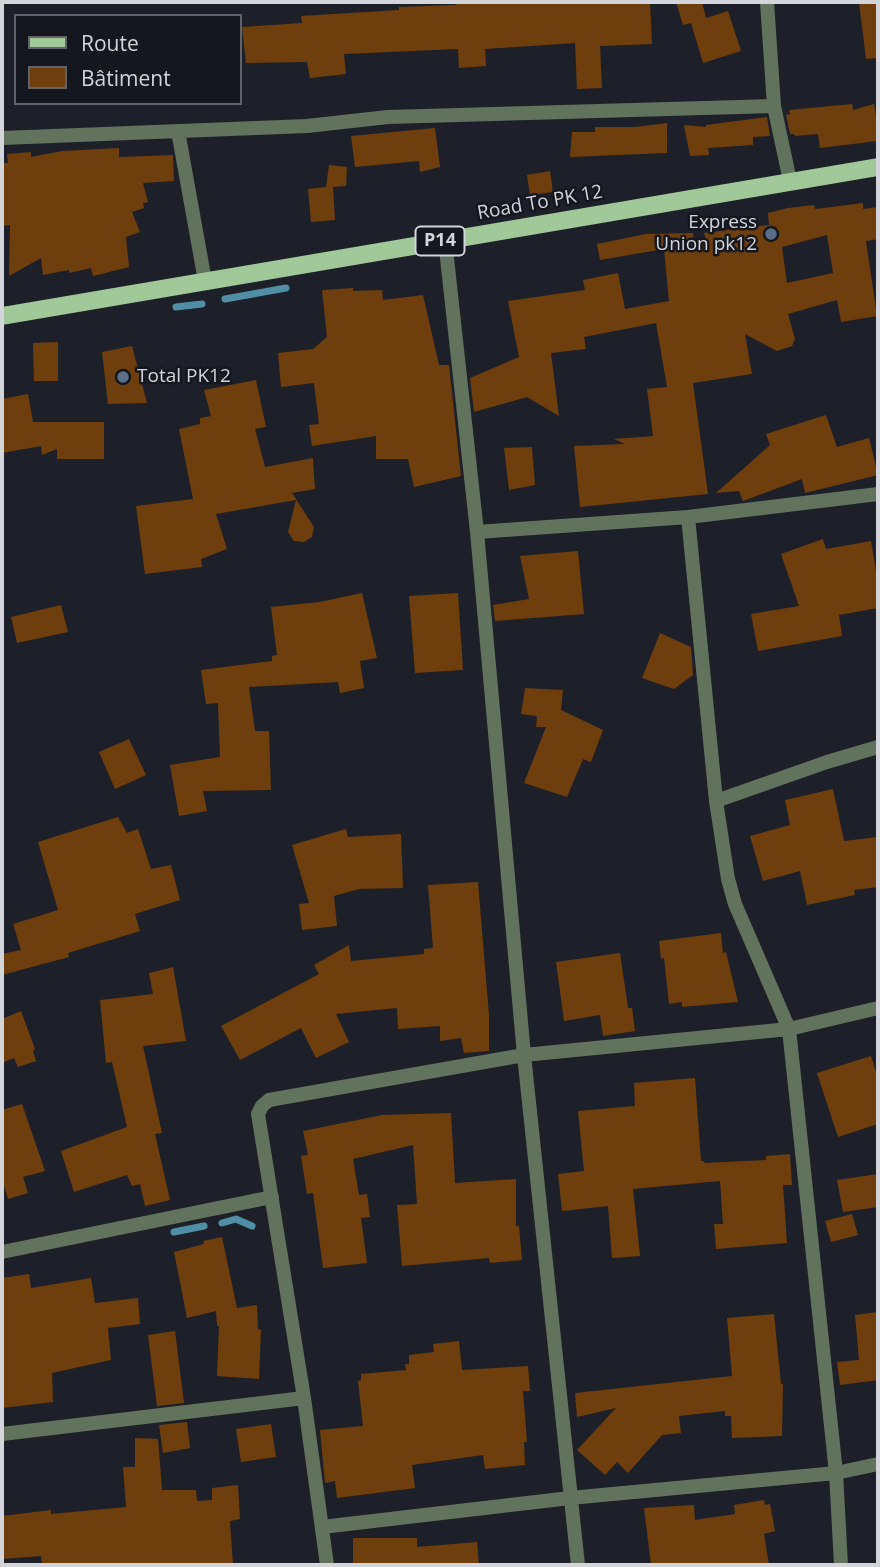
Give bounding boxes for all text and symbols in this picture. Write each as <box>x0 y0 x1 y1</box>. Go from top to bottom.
legend <box>14 14 242 105</box>
text: Route <box>81 29 139 57</box>
text: Bâtiment <box>81 64 171 92</box>
street label: Road To PK 12 <box>476 181 604 225</box>
place label: Express Union pk12 <box>655 212 757 256</box>
marker: Express Union pk12 <box>763 226 779 242</box>
road number: P14 <box>416 227 464 256</box>
place label: Total PK12 <box>137 366 231 388</box>
marker: Total PK12 <box>115 369 131 385</box>

